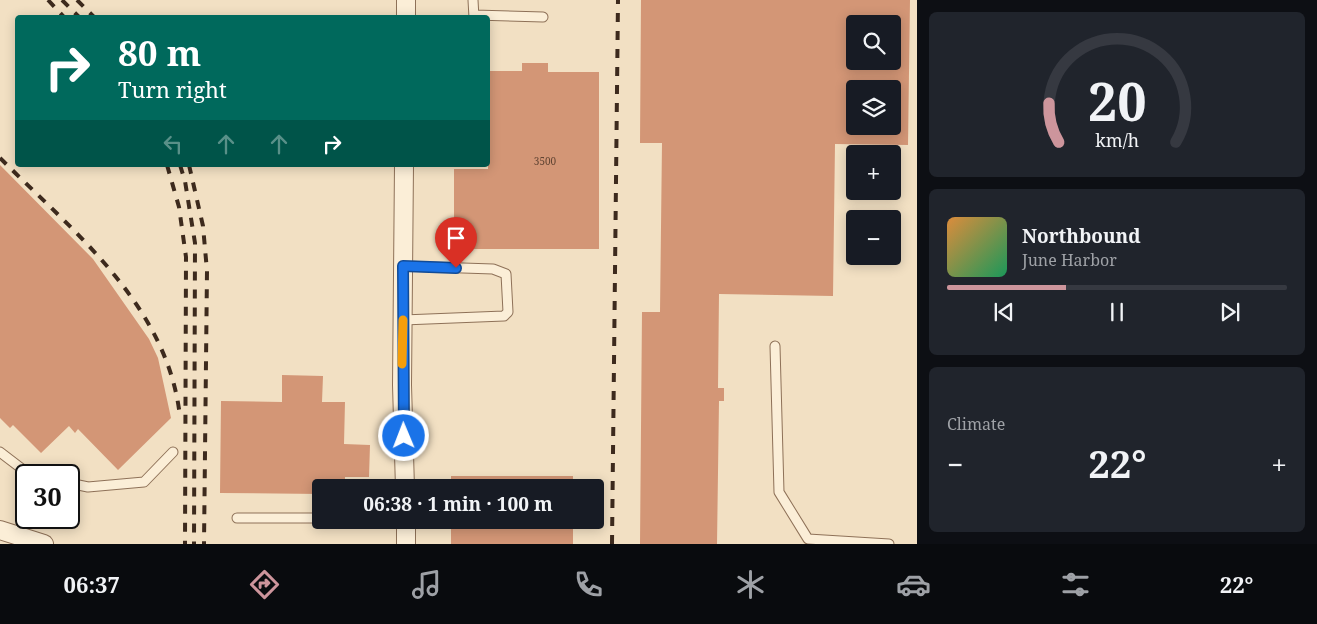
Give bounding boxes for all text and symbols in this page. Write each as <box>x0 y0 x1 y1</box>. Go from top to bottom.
map controls <box>846 15 901 265</box>
button: search <box>846 15 901 70</box>
text: 80 m <box>118 29 201 76</box>
icon: right <box>35 35 100 100</box>
text: 20 <box>1088 65 1146 136</box>
text: Turn right <box>118 74 227 104</box>
button: layers <box>846 80 901 135</box>
text: km/h <box>1095 128 1139 152</box>
icon: left <box>159 130 187 158</box>
icon: ahead <box>212 130 240 158</box>
icon: ahead <box>265 130 293 158</box>
icon: right <box>318 130 346 158</box>
button: + <box>846 145 901 200</box>
house number: 3500 <box>534 154 557 168</box>
button: − <box>846 210 901 265</box>
pin <box>435 217 477 268</box>
text: Northbound <box>1022 223 1141 249</box>
icon: arrive <box>442 224 470 252</box>
text: June Harbor <box>1022 249 1117 271</box>
icon: previous <box>990 298 1018 326</box>
icon: pause <box>1103 298 1131 326</box>
icon: next <box>1216 298 1244 326</box>
position arrow <box>377 409 429 461</box>
text: Climate <box>947 413 1005 435</box>
text: 22° <box>1088 437 1146 489</box>
text: − <box>947 445 963 483</box>
text: + <box>1271 445 1287 483</box>
speed limit sign: 30 <box>15 464 80 529</box>
text: 06:38 · 1 min · 100 m <box>363 491 553 517</box>
icon: directions <box>247 567 282 602</box>
icon: music <box>409 567 444 602</box>
icon: phone <box>571 567 606 602</box>
icon: climate <box>733 567 768 602</box>
icon: car <box>896 567 931 602</box>
icon: filters <box>1058 567 1093 602</box>
text: 06:37 <box>64 569 120 599</box>
text: 22° <box>1220 569 1253 599</box>

